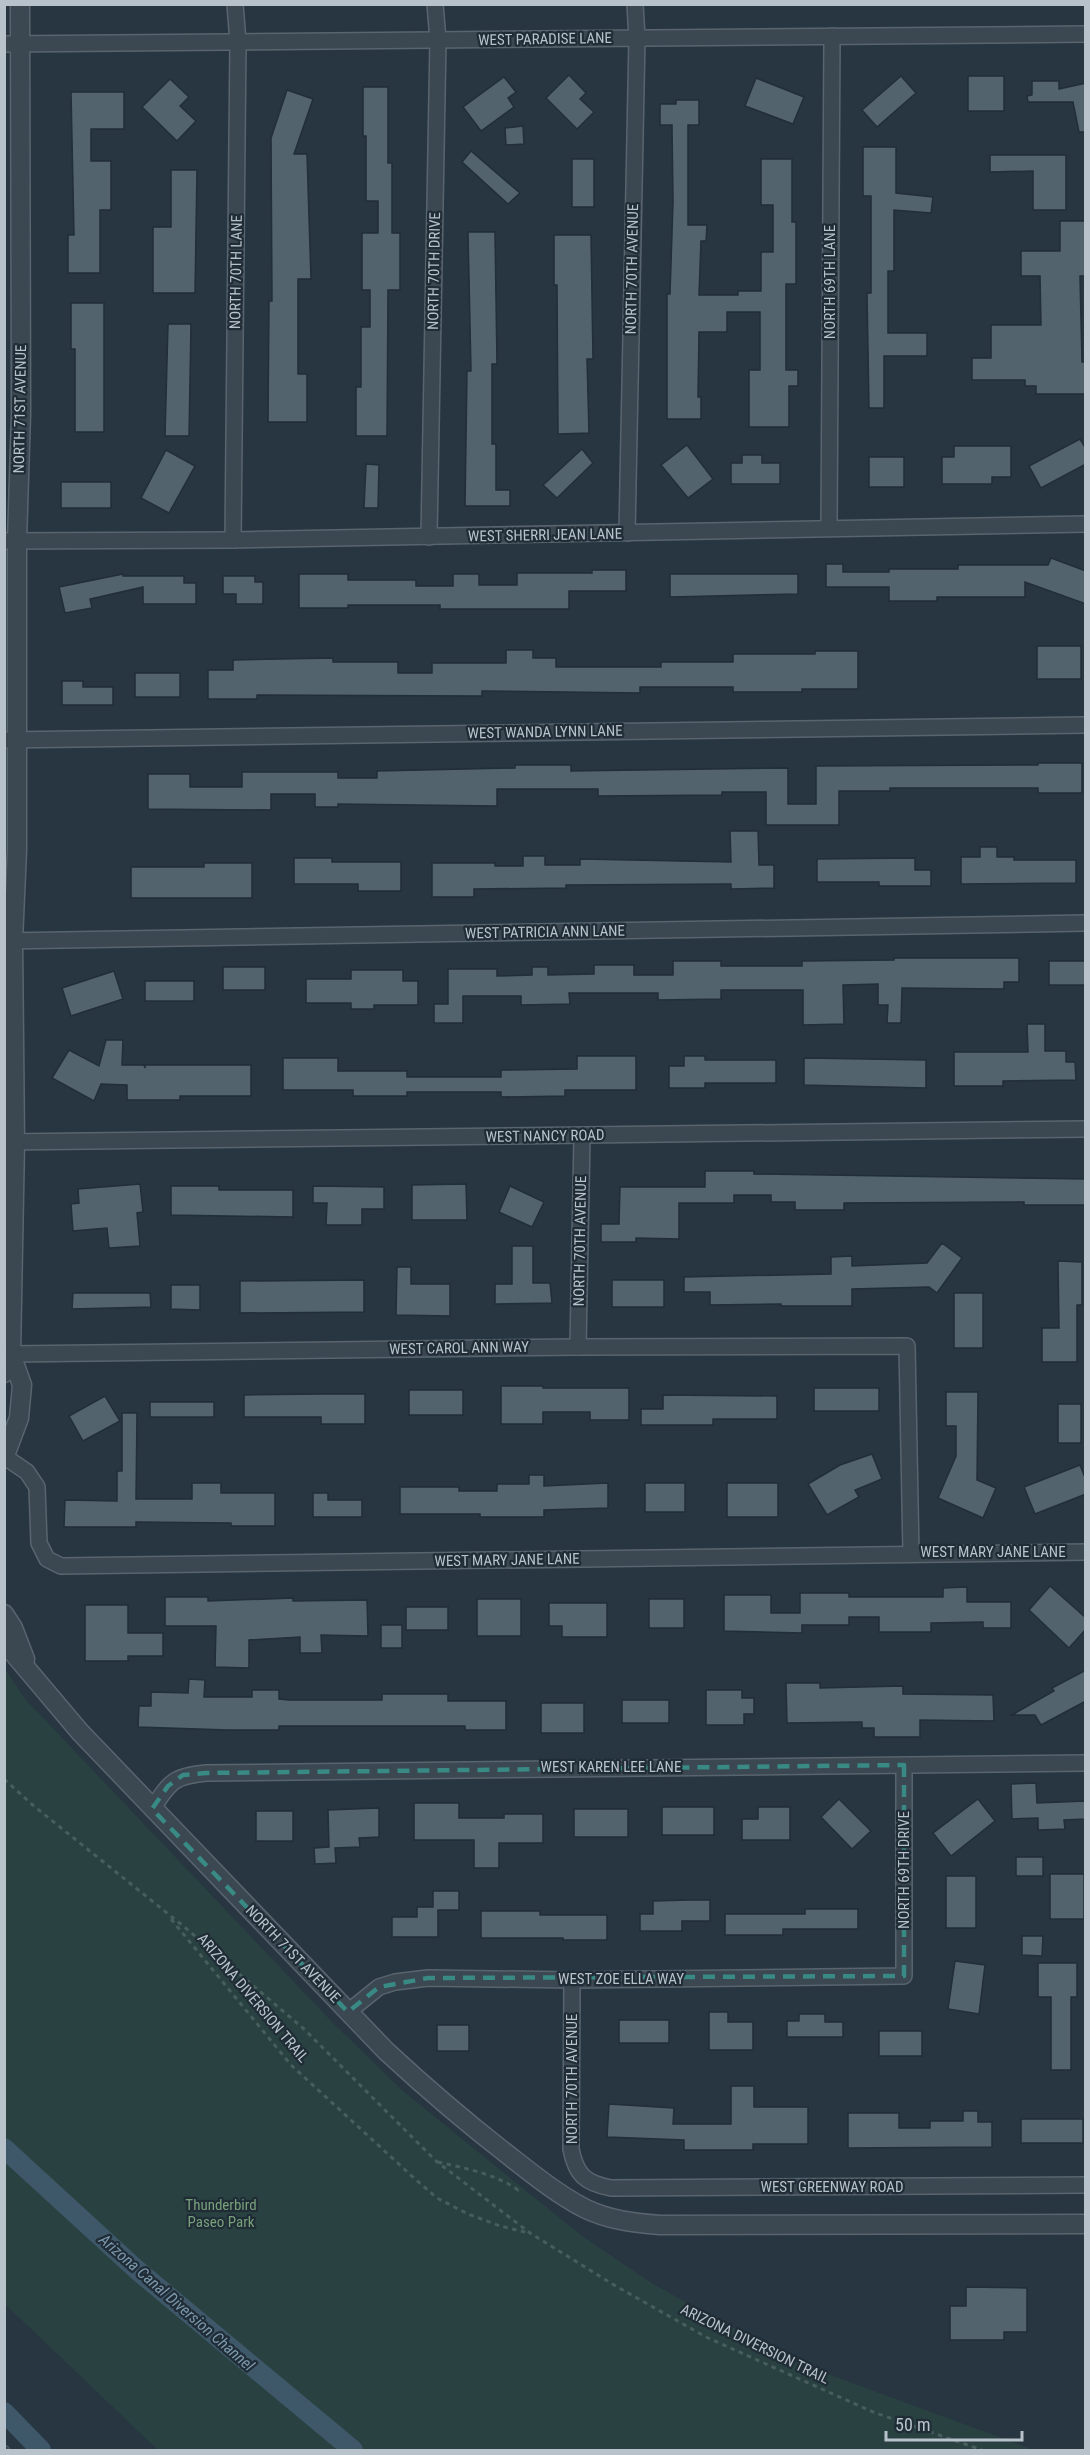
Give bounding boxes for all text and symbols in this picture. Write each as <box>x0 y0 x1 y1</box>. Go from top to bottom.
street label: WEST PARADISE LANE <box>478 29 612 49</box>
street label: NORTH 70TH AVENUE <box>622 204 642 334</box>
street label: NORTH 70TH DRIVE <box>424 212 444 330</box>
street label: NORTH 70TH LANE <box>226 215 246 329</box>
street label: NORTH 69TH LANE <box>821 225 839 339</box>
street label: NORTH 71ST AVENUE <box>10 344 30 474</box>
street label: WEST SHERRI JEAN LANE <box>468 525 622 545</box>
street label: WEST WANDA LYNN LANE <box>467 722 623 742</box>
street label: WEST PATRICIA ANN LANE <box>465 922 625 942</box>
street label: WEST NANCY ROAD <box>485 1126 605 1146</box>
street label: NORTH 70TH AVENUE <box>570 1176 590 1306</box>
street label: WEST CAROL ANN WAY <box>389 1338 529 1358</box>
street label: WEST MARY JANE LANE <box>920 1543 1066 1561</box>
street label: WEST MARY JANE LANE <box>434 1550 580 1570</box>
street label: WEST KAREN LEE LANE <box>541 1758 681 1776</box>
street label: NORTH 69TH DRIVE <box>895 1811 913 1929</box>
street label: NORTH 71ST AVENUE <box>242 1901 344 2007</box>
street label: ARIZONA DIVERSION TRAIL <box>194 1930 312 2066</box>
street label: WEST ZOE ELLA WAY <box>558 1970 684 1988</box>
street label: NORTH 70TH AVENUE <box>563 2014 581 2144</box>
street label: WEST GREENWAY ROAD <box>760 2178 904 2196</box>
park label: Thunderbird Paseo Park <box>185 2196 257 2231</box>
water label: Arizona Canal Diversion Channel <box>95 2229 258 2375</box>
street label: ARIZONA DIVERSION TRAIL <box>678 2300 832 2388</box>
scale bar <box>886 2404 1022 2442</box>
text: 50 m <box>895 2414 930 2435</box>

